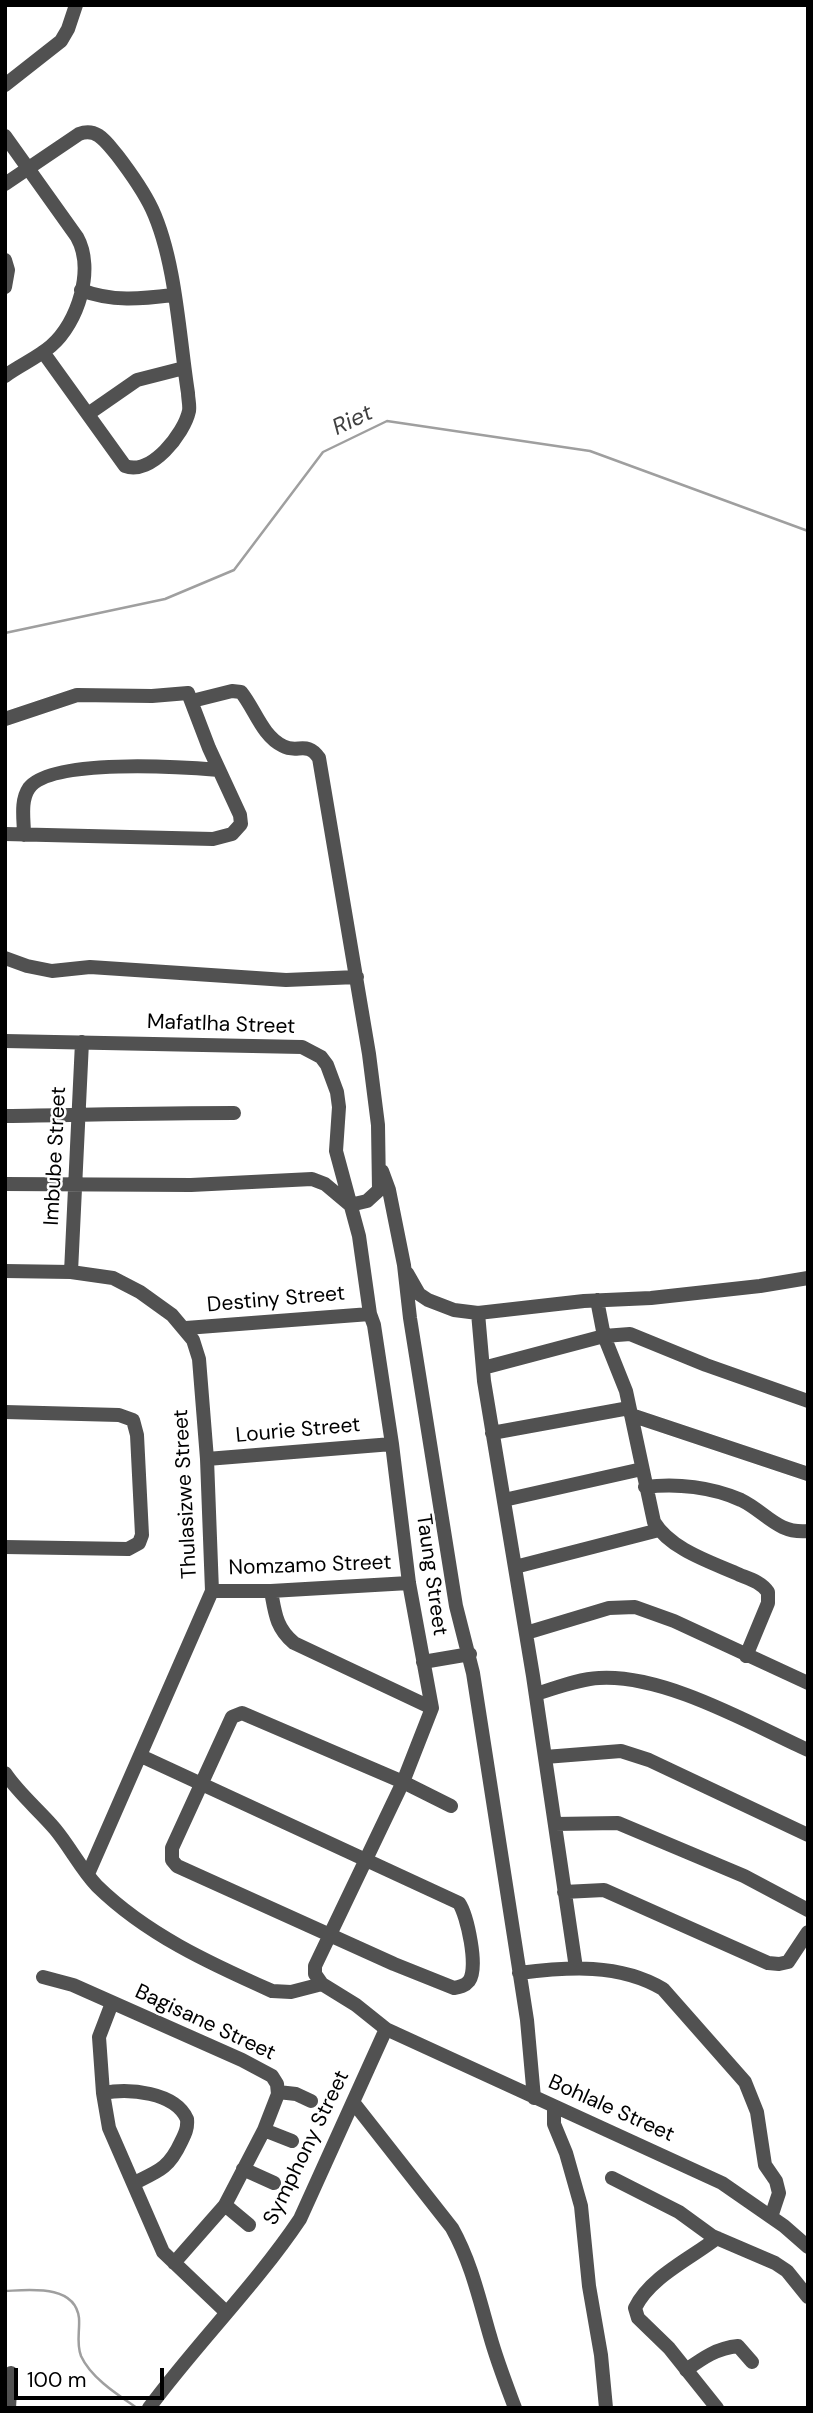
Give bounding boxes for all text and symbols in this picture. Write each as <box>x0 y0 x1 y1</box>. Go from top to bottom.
water label: Riet <box>328 400 378 442</box>
street label: Mafatlha Street <box>146 1010 296 1040</box>
street label: Imbube Street <box>40 1086 72 1226</box>
street label: Destiny Street <box>206 1281 346 1319</box>
street label: Thulasizwe Street <box>169 1409 203 1579</box>
street label: Lourie Street <box>235 1413 361 1449</box>
street label: Taung Street <box>410 1513 452 1637</box>
street label: Nomzamo Street <box>228 1551 392 1581</box>
street label: Bagisane Street <box>131 1979 279 2067</box>
street label: Symphony Street <box>259 2067 355 2229</box>
street label: Bohlale Street <box>544 2070 678 2148</box>
scale bar <box>18 2354 168 2398</box>
text: 100 m <box>27 2366 87 2394</box>

